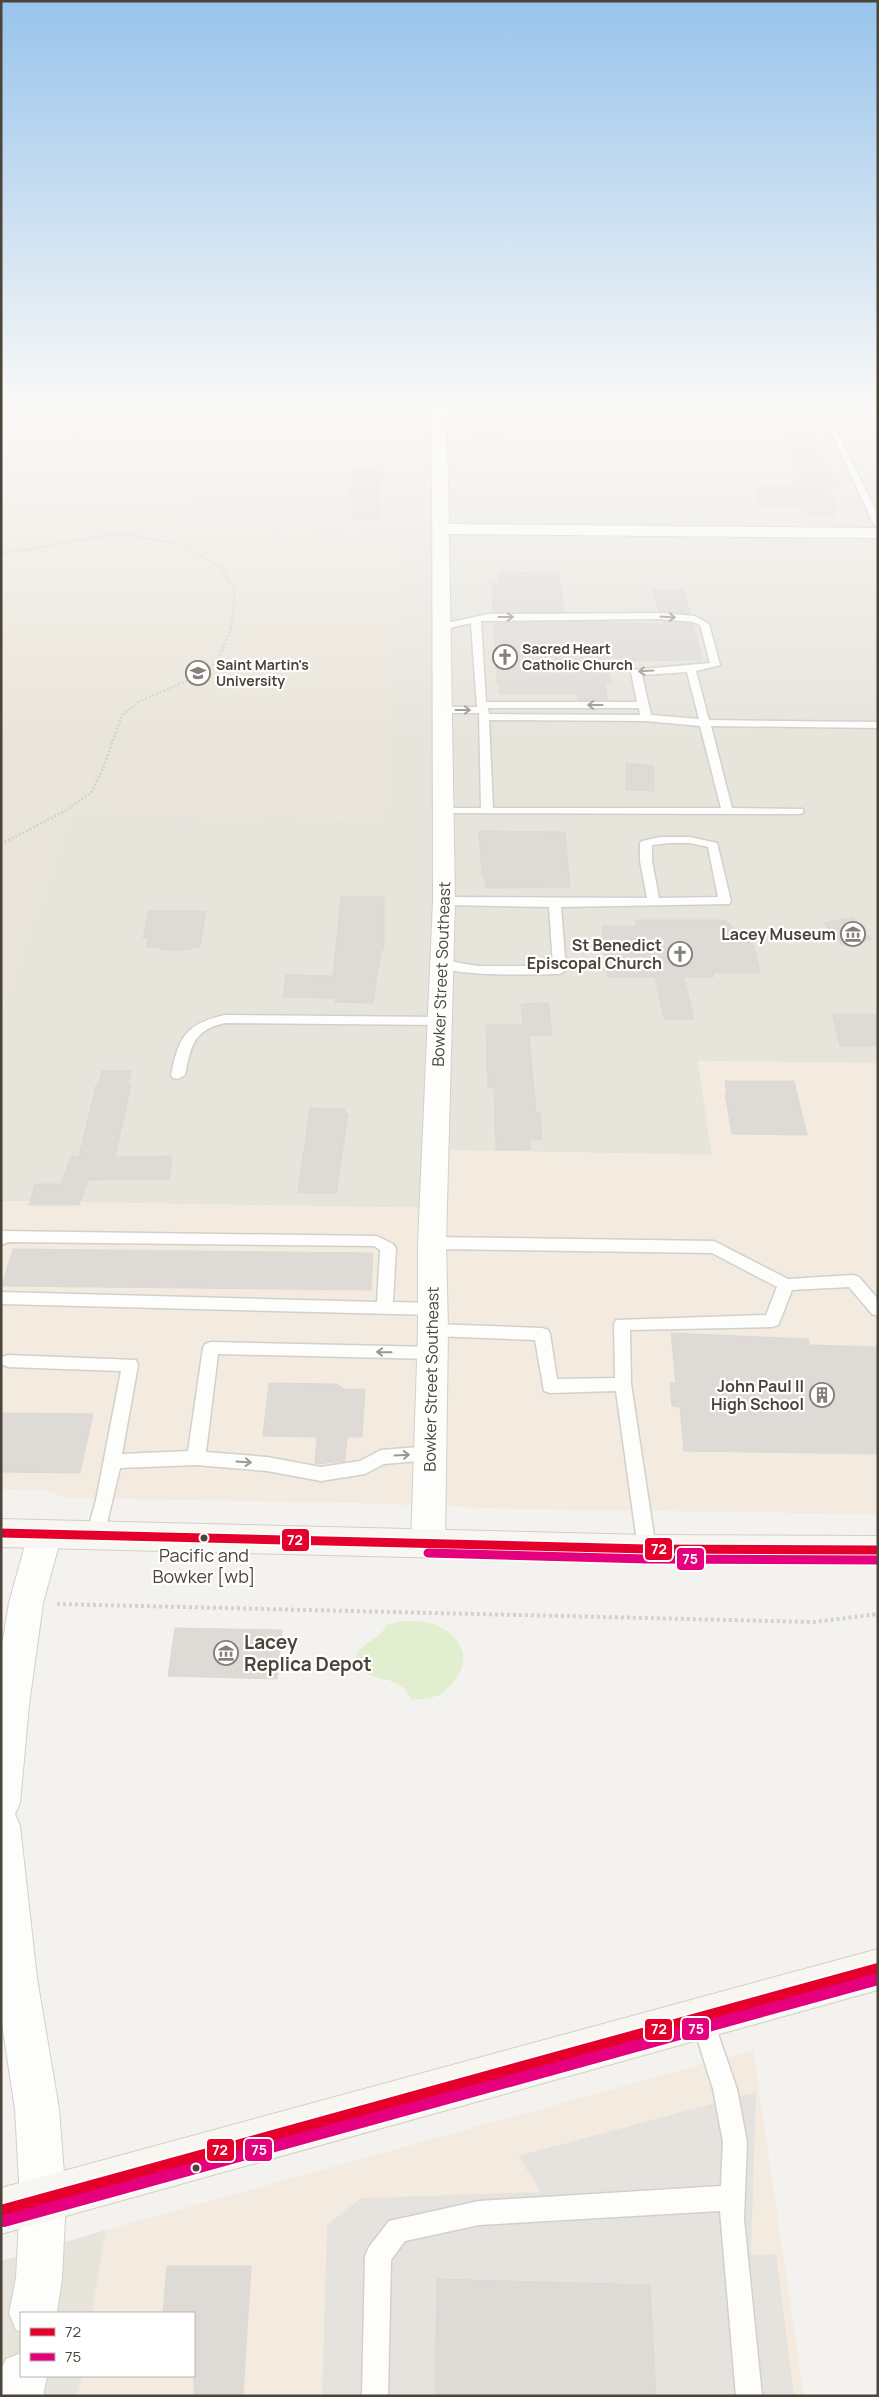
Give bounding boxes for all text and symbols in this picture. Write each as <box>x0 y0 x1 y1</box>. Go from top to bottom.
one-way arrow <box>660 612 676 622</box>
one-way arrow <box>498 613 514 622</box>
place label: Sacred Heart Catholic Church <box>522 639 633 674</box>
church icon: Sacred Heart Catholic Church <box>492 644 518 670</box>
place label: Saint Martin's University <box>216 655 309 690</box>
school or university icon: Saint Martin's University <box>185 660 211 686</box>
one-way arrow <box>638 667 654 676</box>
one-way arrow <box>587 700 603 710</box>
one-way arrow <box>454 705 471 715</box>
street label: Bowker Street Southeast <box>427 881 455 1067</box>
museum icon: Lacey Museum <box>840 921 866 947</box>
place label: Lacey Museum <box>721 923 836 945</box>
place label: St Benedict Episcopal Church <box>527 934 662 974</box>
church icon: St Benedict Episcopal Church <box>667 941 693 967</box>
street label: Bowker Street Southeast <box>418 1286 444 1472</box>
one-way arrow <box>376 1347 392 1357</box>
place label: John Paul II High School <box>711 1375 804 1415</box>
building icon: John Paul II High School <box>809 1382 835 1408</box>
one-way arrow <box>394 1450 410 1459</box>
one-way arrow <box>236 1458 252 1467</box>
line badge: 72 <box>281 1528 310 1552</box>
text: 72 <box>287 1530 303 1549</box>
marker: Pacific and Bowker [wb] <box>199 1533 209 1543</box>
line badge: 72 <box>644 1537 673 1561</box>
text: 72 <box>651 1539 667 1558</box>
place label: Pacific and Bowker [wb] <box>153 1543 255 1588</box>
line badge: 75 <box>676 1547 705 1571</box>
text: 75 <box>682 1549 698 1568</box>
place label: Lacey Replica Depot <box>244 1629 372 1677</box>
museum icon: Lacey Replica Depot <box>213 1640 239 1666</box>
line badge: 75 <box>681 2017 710 2041</box>
line badge: 72 <box>644 2018 673 2041</box>
text: 72 <box>651 2019 667 2038</box>
text: 75 <box>688 2019 704 2038</box>
line badge: 72 <box>206 2138 235 2162</box>
line badge: 75 <box>244 2138 273 2162</box>
text: 72 <box>212 2140 228 2159</box>
text: 75 <box>251 2140 267 2159</box>
unlabelled marker <box>191 2163 201 2173</box>
legend <box>20 2312 195 2377</box>
text: 72 <box>65 2321 81 2342</box>
text: 75 <box>65 2346 81 2367</box>

